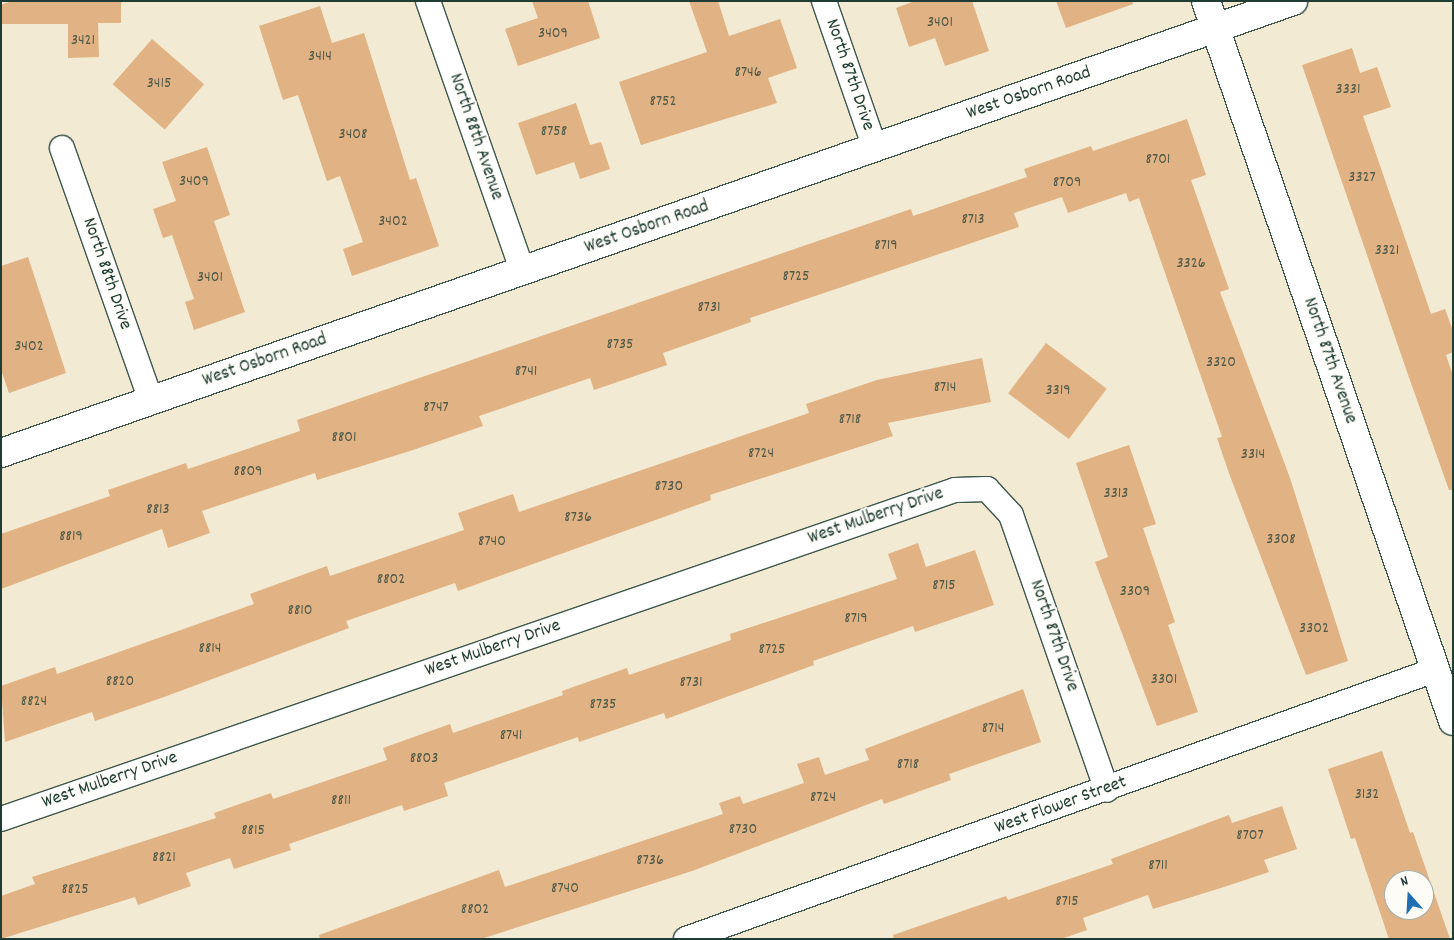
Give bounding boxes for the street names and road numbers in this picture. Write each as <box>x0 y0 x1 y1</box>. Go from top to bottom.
street label: North 87th Drive <box>819 16 879 134</box>
street label: West Osborn Road <box>964 62 1094 126</box>
street label: North 88th Avenue <box>443 71 507 203</box>
street label: West Osborn Road <box>582 196 712 260</box>
street label: North 88th Drive <box>76 215 136 333</box>
street label: North 87th Avenue <box>1297 295 1361 427</box>
street label: West Osborn Road <box>200 329 330 393</box>
street label: West Mulberry Drive <box>805 483 947 551</box>
street label: North 87th Drive <box>1023 577 1083 695</box>
street label: West Mulberry Drive <box>422 615 564 683</box>
street label: West Mulberry Drive <box>39 747 181 815</box>
street label: West Flower Street <box>992 772 1130 840</box>

